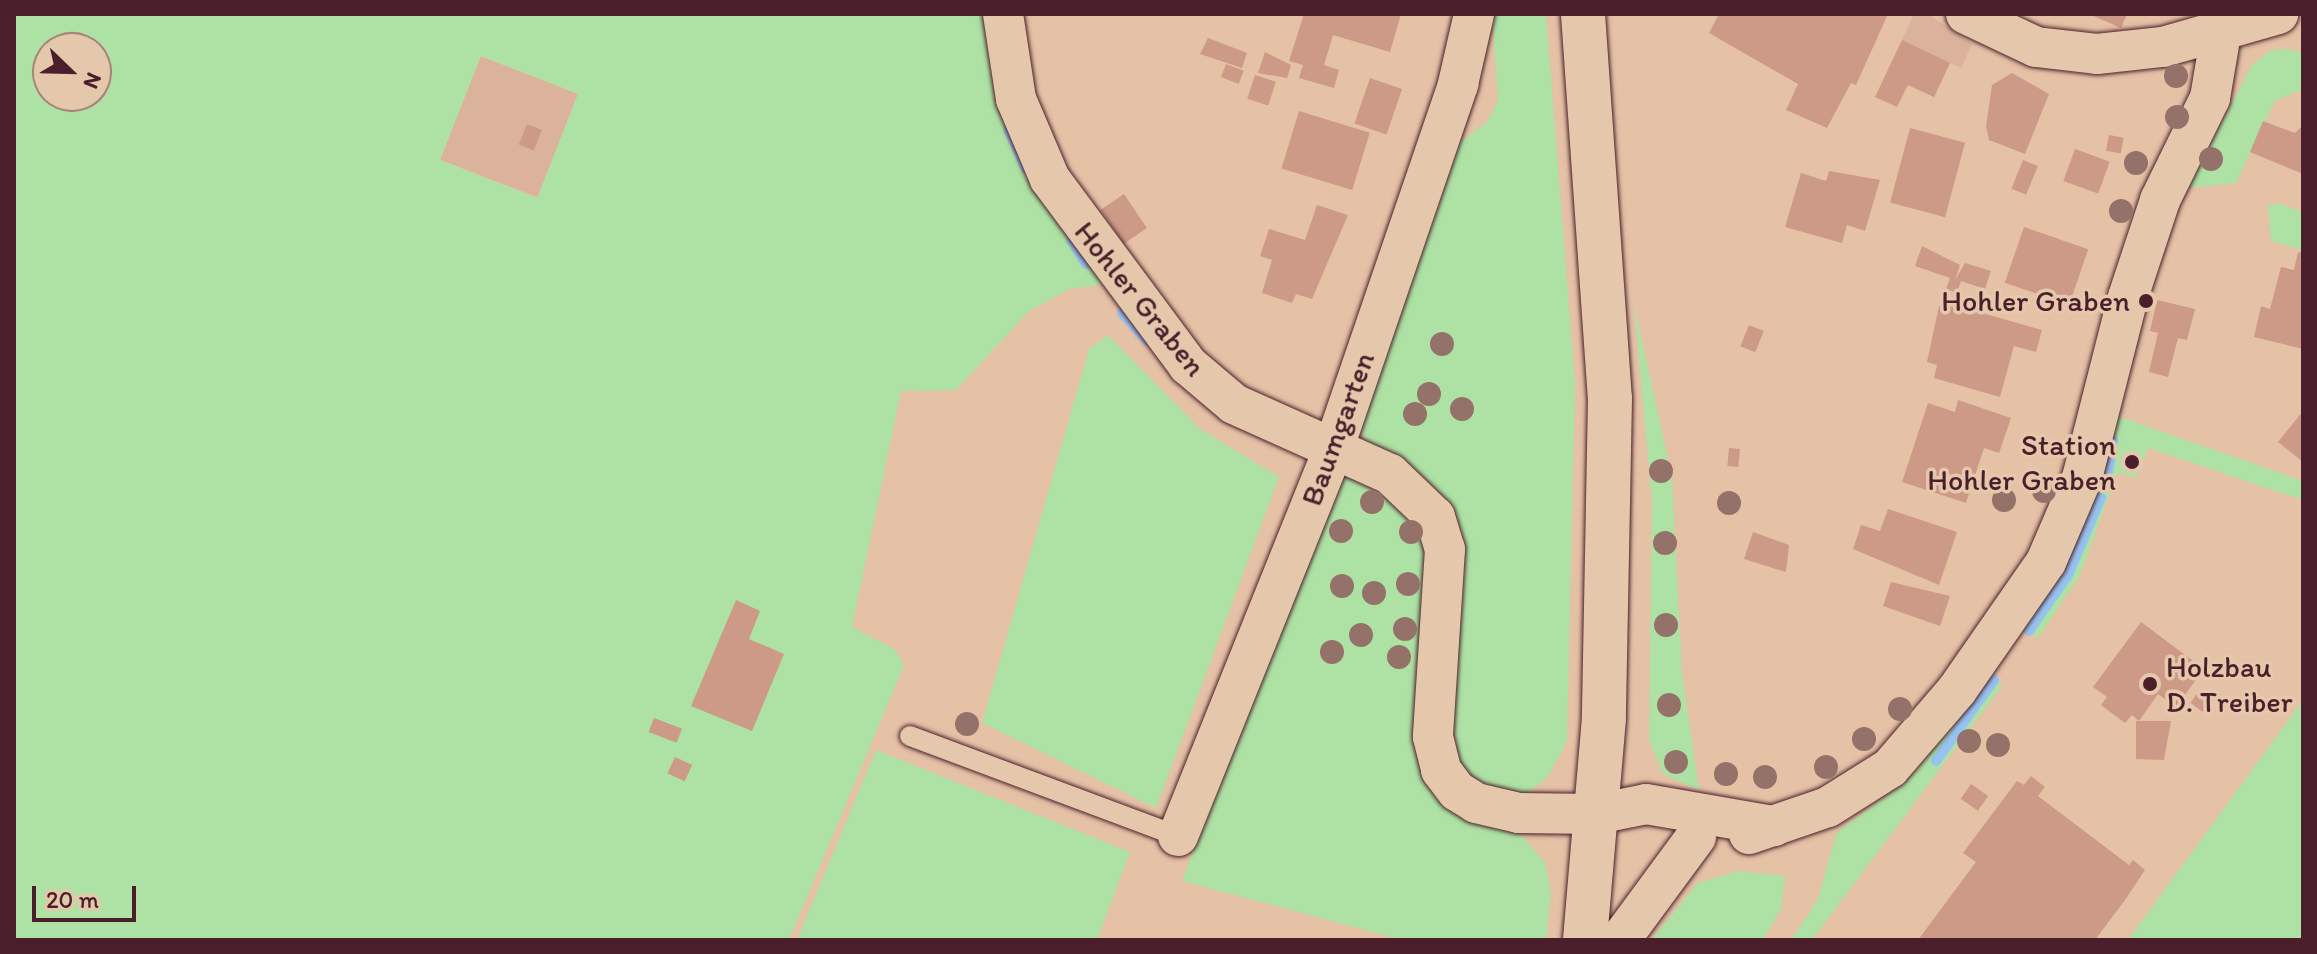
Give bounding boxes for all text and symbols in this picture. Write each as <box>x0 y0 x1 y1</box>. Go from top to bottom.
north arrow <box>32 32 112 112</box>
text: N <box>77 69 108 93</box>
street label: Hohler Graben <box>1067 214 1213 384</box>
place label: Hohler Graben <box>1941 283 2130 319</box>
marker: Hohler Graben <box>2137 292 2155 310</box>
street label: Baumgarten <box>1294 347 1382 511</box>
place label: Station Hohler Graben <box>1927 427 2116 498</box>
marker: Station Hohler Graben <box>2123 453 2141 471</box>
place label: Holzbau D. Treiber <box>2166 649 2291 720</box>
marker: Holzbau D. Treiber <box>2141 675 2159 693</box>
scale bar <box>36 870 140 920</box>
text: 20 m <box>46 885 99 914</box>

